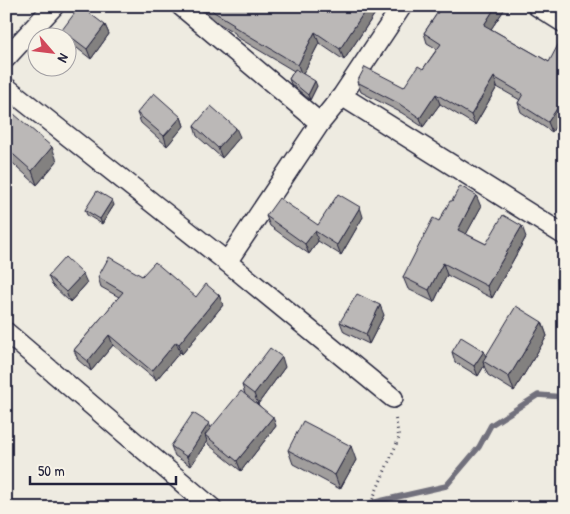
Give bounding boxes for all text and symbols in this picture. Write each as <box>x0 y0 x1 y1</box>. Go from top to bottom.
north arrow <box>28 28 78 78</box>
text: N <box>54 51 74 67</box>
scale bar <box>30 454 176 486</box>
text: 50 m <box>38 460 65 481</box>

